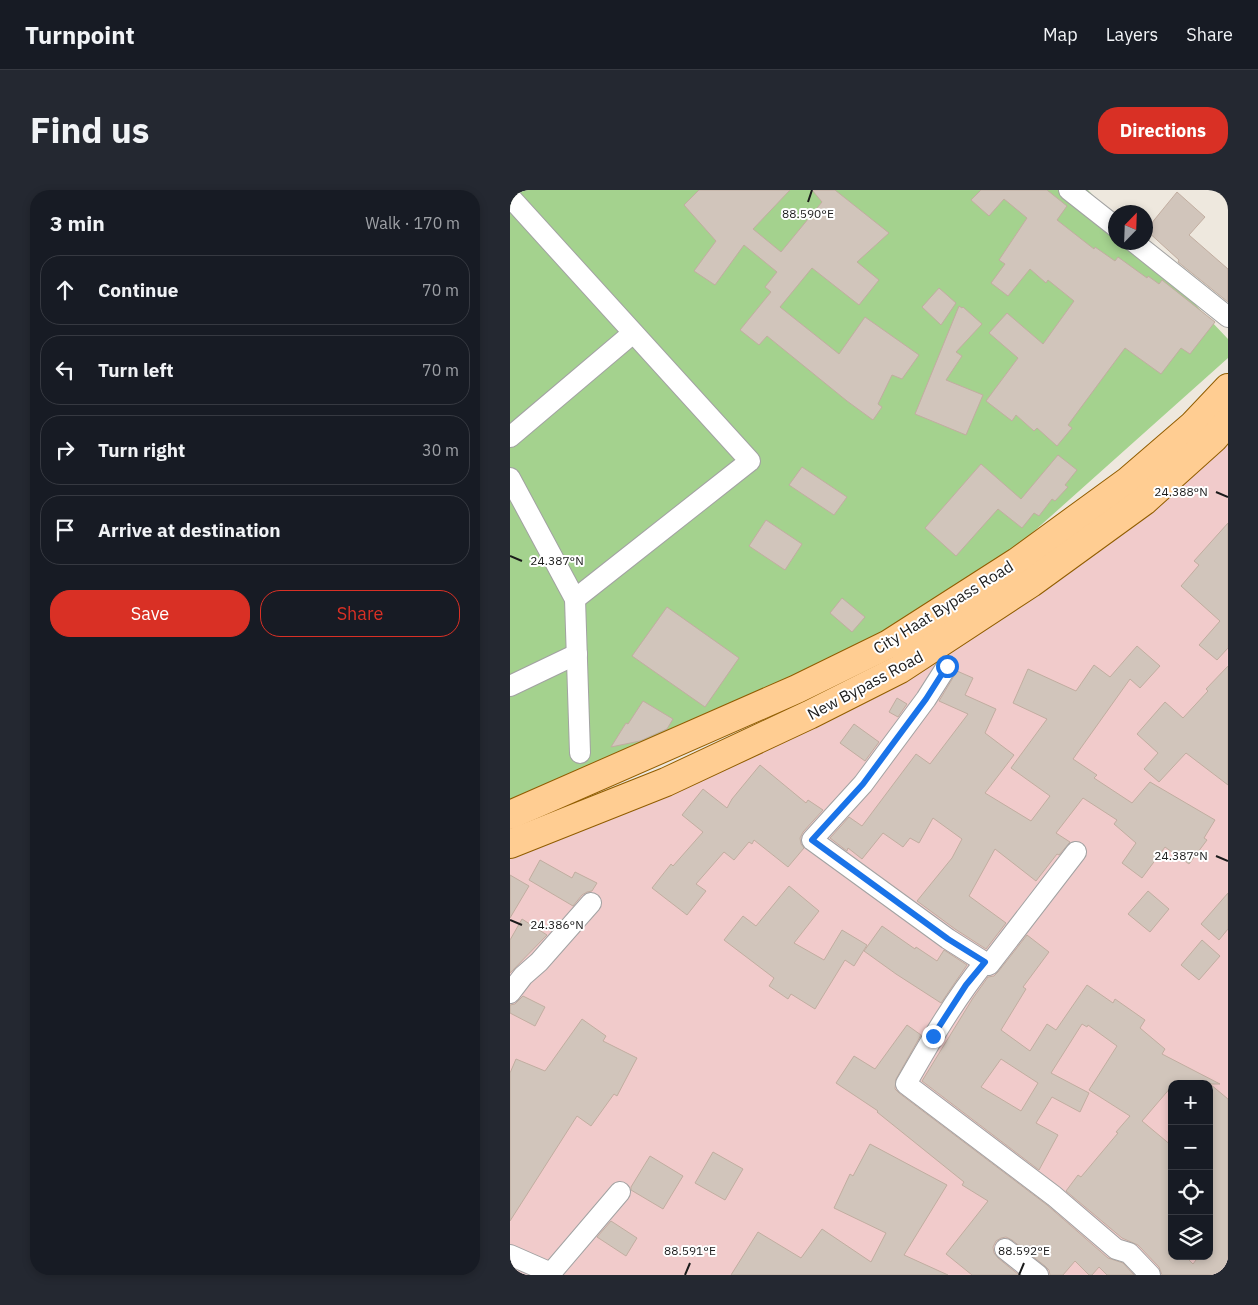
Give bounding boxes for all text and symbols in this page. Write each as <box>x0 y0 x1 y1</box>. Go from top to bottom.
text: Turnpoint <box>25 19 135 51</box>
text: Map <box>1043 23 1078 46</box>
text: Layers <box>1106 23 1158 46</box>
text: Share <box>1186 23 1233 46</box>
text: Find us <box>30 107 149 153</box>
button: Directions <box>1098 107 1228 154</box>
north arrow <box>1108 205 1153 250</box>
text: 88.590°E <box>782 206 834 221</box>
text: 3 min <box>50 209 105 237</box>
text: Walk · 170 m <box>365 213 460 233</box>
icon: ahead <box>51 276 79 304</box>
text: Continue <box>98 278 178 302</box>
text: 70 m <box>422 280 459 300</box>
icon: left <box>51 356 79 384</box>
text: Turn left <box>98 358 174 382</box>
text: 70 m <box>422 360 459 380</box>
icon: right <box>51 436 79 464</box>
text: Turn right <box>98 438 185 462</box>
text: 30 m <box>422 440 459 460</box>
text: 24.388°N <box>1154 484 1208 499</box>
icon: arrive <box>51 516 79 544</box>
text: Arrive at destination <box>98 518 281 542</box>
text: 24.387°N <box>530 553 584 568</box>
street label: City Haat Bypass Road <box>869 556 1017 658</box>
button: Save <box>50 590 250 637</box>
button: Share <box>260 590 460 637</box>
street label: New Bypass Road <box>804 646 926 724</box>
route start <box>936 655 959 678</box>
text: 24.387°N <box>1154 848 1208 863</box>
text: 24.386°N <box>530 917 584 932</box>
route end <box>922 1025 945 1048</box>
map controls <box>1168 1080 1213 1260</box>
button: + <box>1168 1080 1213 1125</box>
button: − <box>1168 1125 1213 1170</box>
button: locate <box>1168 1170 1213 1215</box>
button: layers <box>1168 1215 1213 1260</box>
text: 88.591°E <box>664 1243 716 1258</box>
text: 88.592°E <box>998 1243 1050 1258</box>

